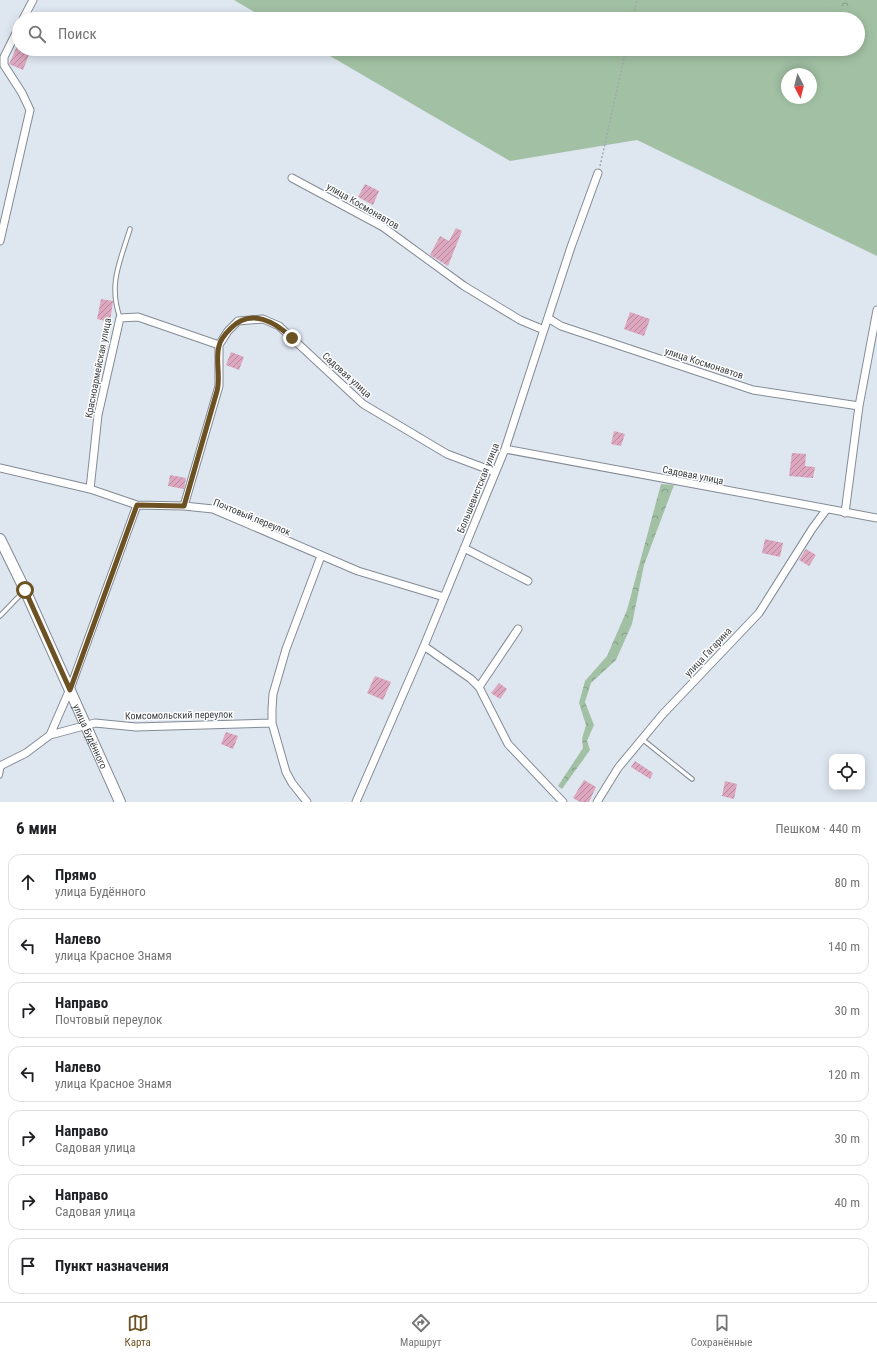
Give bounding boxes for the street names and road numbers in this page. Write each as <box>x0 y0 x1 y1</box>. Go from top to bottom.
street label: улица Космонавтов <box>325 181 401 231</box>
street label: Красноармейская улица <box>83 317 113 419</box>
street label: улица Космонавтов <box>663 345 745 381</box>
street label: Садовая улица <box>320 350 374 400</box>
street label: Большевистская улица <box>455 441 501 535</box>
street label: Садовая улица <box>662 464 725 486</box>
street label: Почтовый переулок <box>212 496 293 538</box>
street label: улица Гагарина <box>682 625 734 679</box>
street label: улица Будённого <box>71 702 110 770</box>
street label: Комсомольский переулок <box>125 709 233 721</box>

